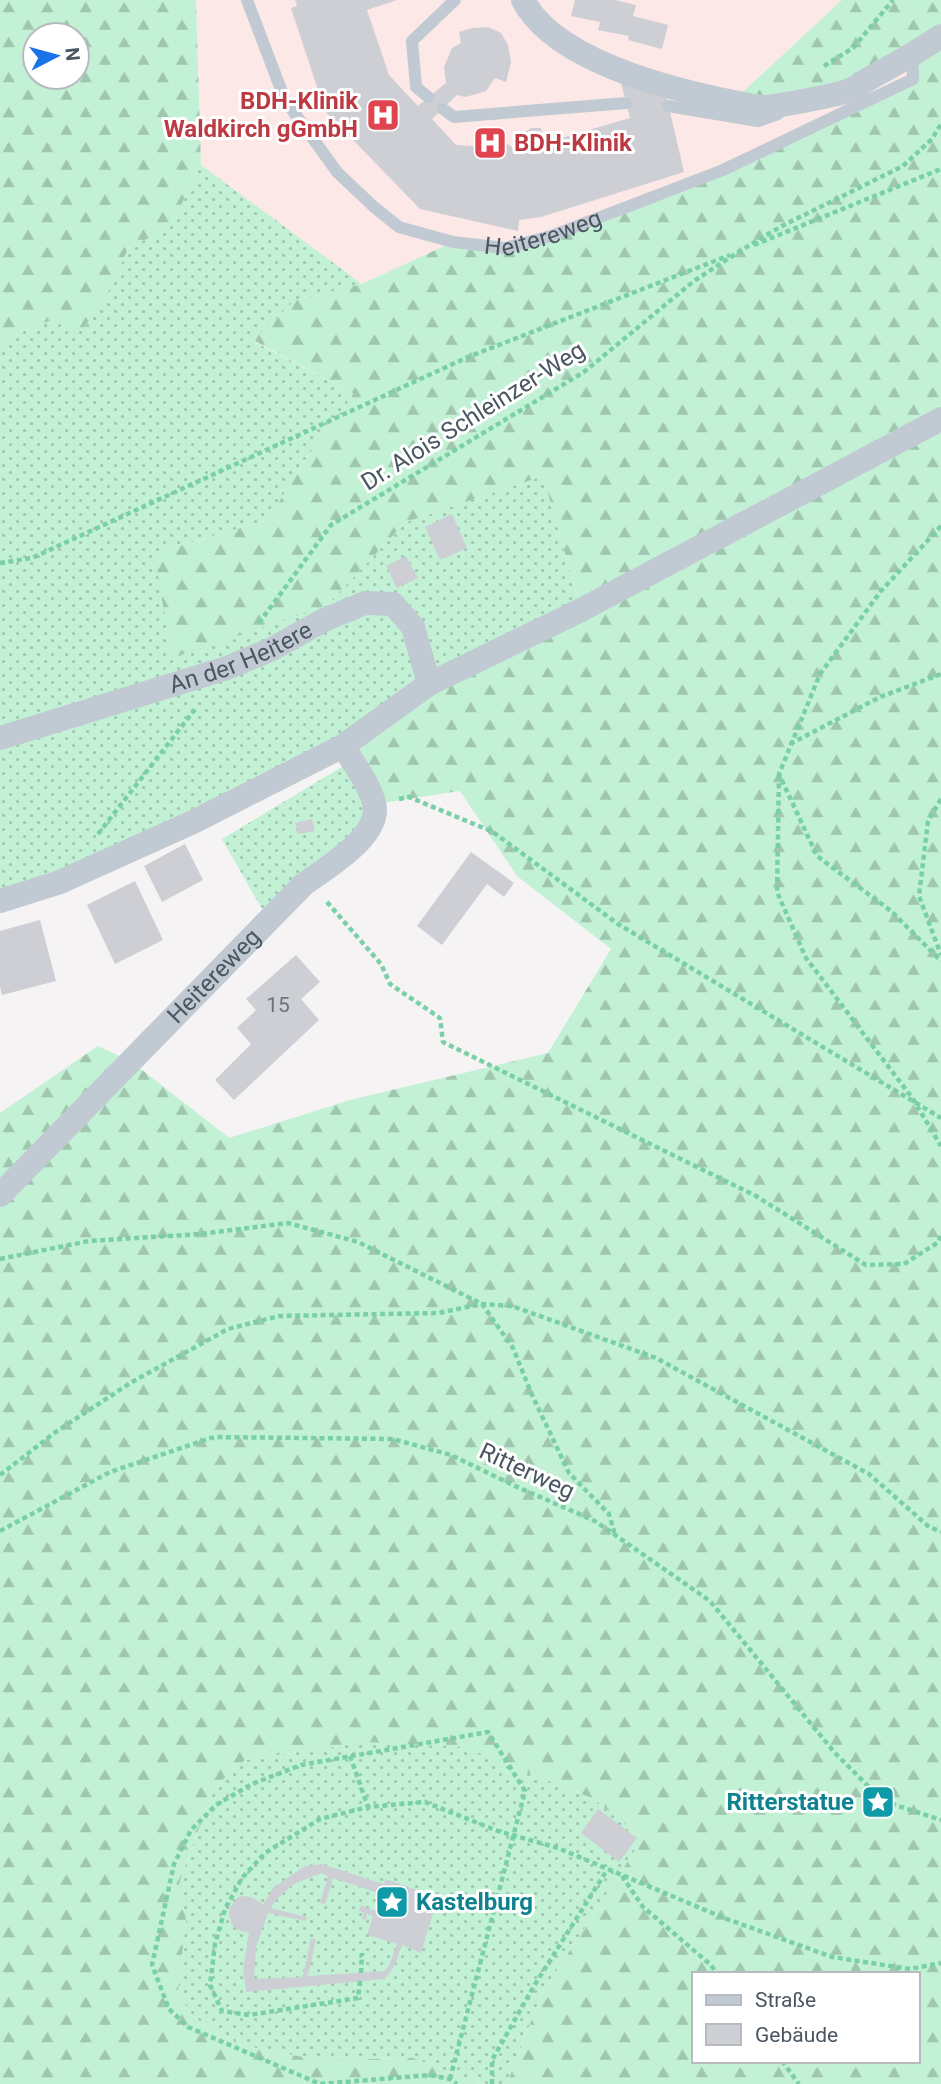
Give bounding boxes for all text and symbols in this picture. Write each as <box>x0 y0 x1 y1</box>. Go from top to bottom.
north arrow <box>21 21 91 91</box>
text: N <box>60 46 85 62</box>
place label: BDH-Klinik Waldkirch gGmbH <box>164 87 359 143</box>
hospital icon: BDH-Klinik Waldkirch gGmbH <box>364 96 402 134</box>
hospital icon: BDH-Klinik <box>471 124 509 162</box>
place label: BDH-Klinik <box>514 129 633 157</box>
street label: Heitereweg <box>483 204 605 262</box>
street label: Dr. Alois Schleinzer-Weg <box>356 336 590 496</box>
street label: An der Heitere <box>166 615 317 699</box>
street label: Heitereweg <box>162 923 266 1029</box>
house number: 15 <box>266 993 290 1017</box>
street label: Ritterweg <box>475 1437 579 1505</box>
place icon: Ritterstatue <box>859 1783 897 1821</box>
place label: Ritterstatue <box>726 1788 854 1816</box>
place icon: Kastelburg <box>373 1883 411 1921</box>
place label: Kastelburg <box>416 1888 533 1916</box>
legend <box>692 1972 920 2063</box>
text: Straße <box>755 1988 816 2012</box>
text: Gebäude <box>755 2023 838 2047</box>

